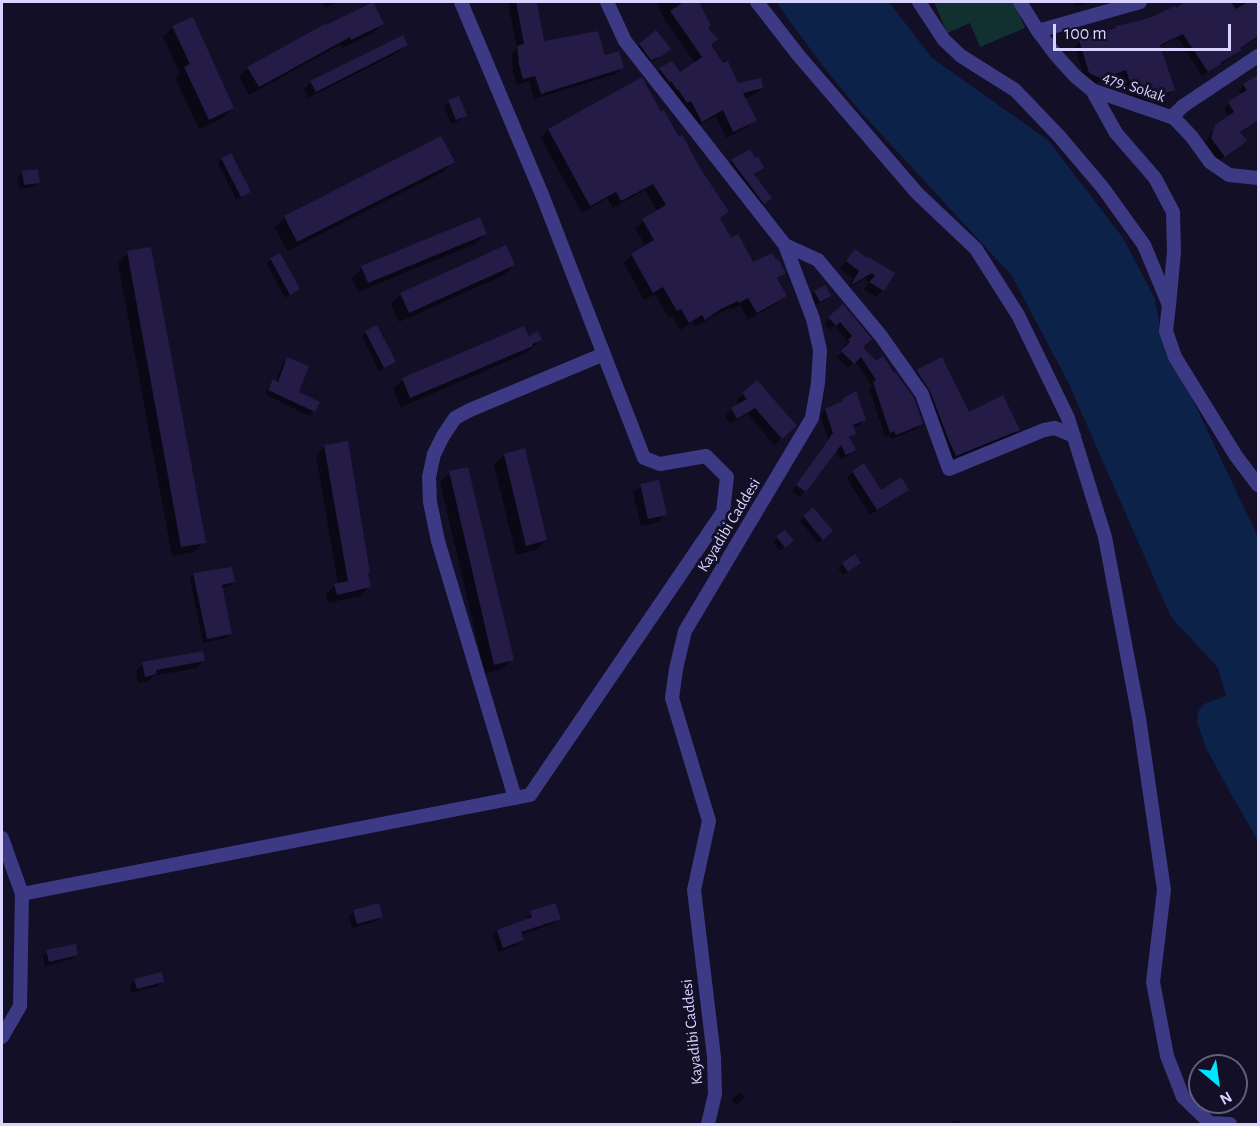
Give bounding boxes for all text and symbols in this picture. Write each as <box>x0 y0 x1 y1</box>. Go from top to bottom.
scale bar <box>1056 12 1234 50</box>
text: 100 m <box>1064 25 1107 43</box>
street label: 479. Sokak <box>1100 67 1168 107</box>
street label: Kayadibi Caddesi <box>693 475 765 575</box>
street label: Kayadibi Caddesi <box>677 978 707 1086</box>
north arrow <box>1188 1054 1248 1114</box>
text: N <box>1217 1088 1235 1108</box>

